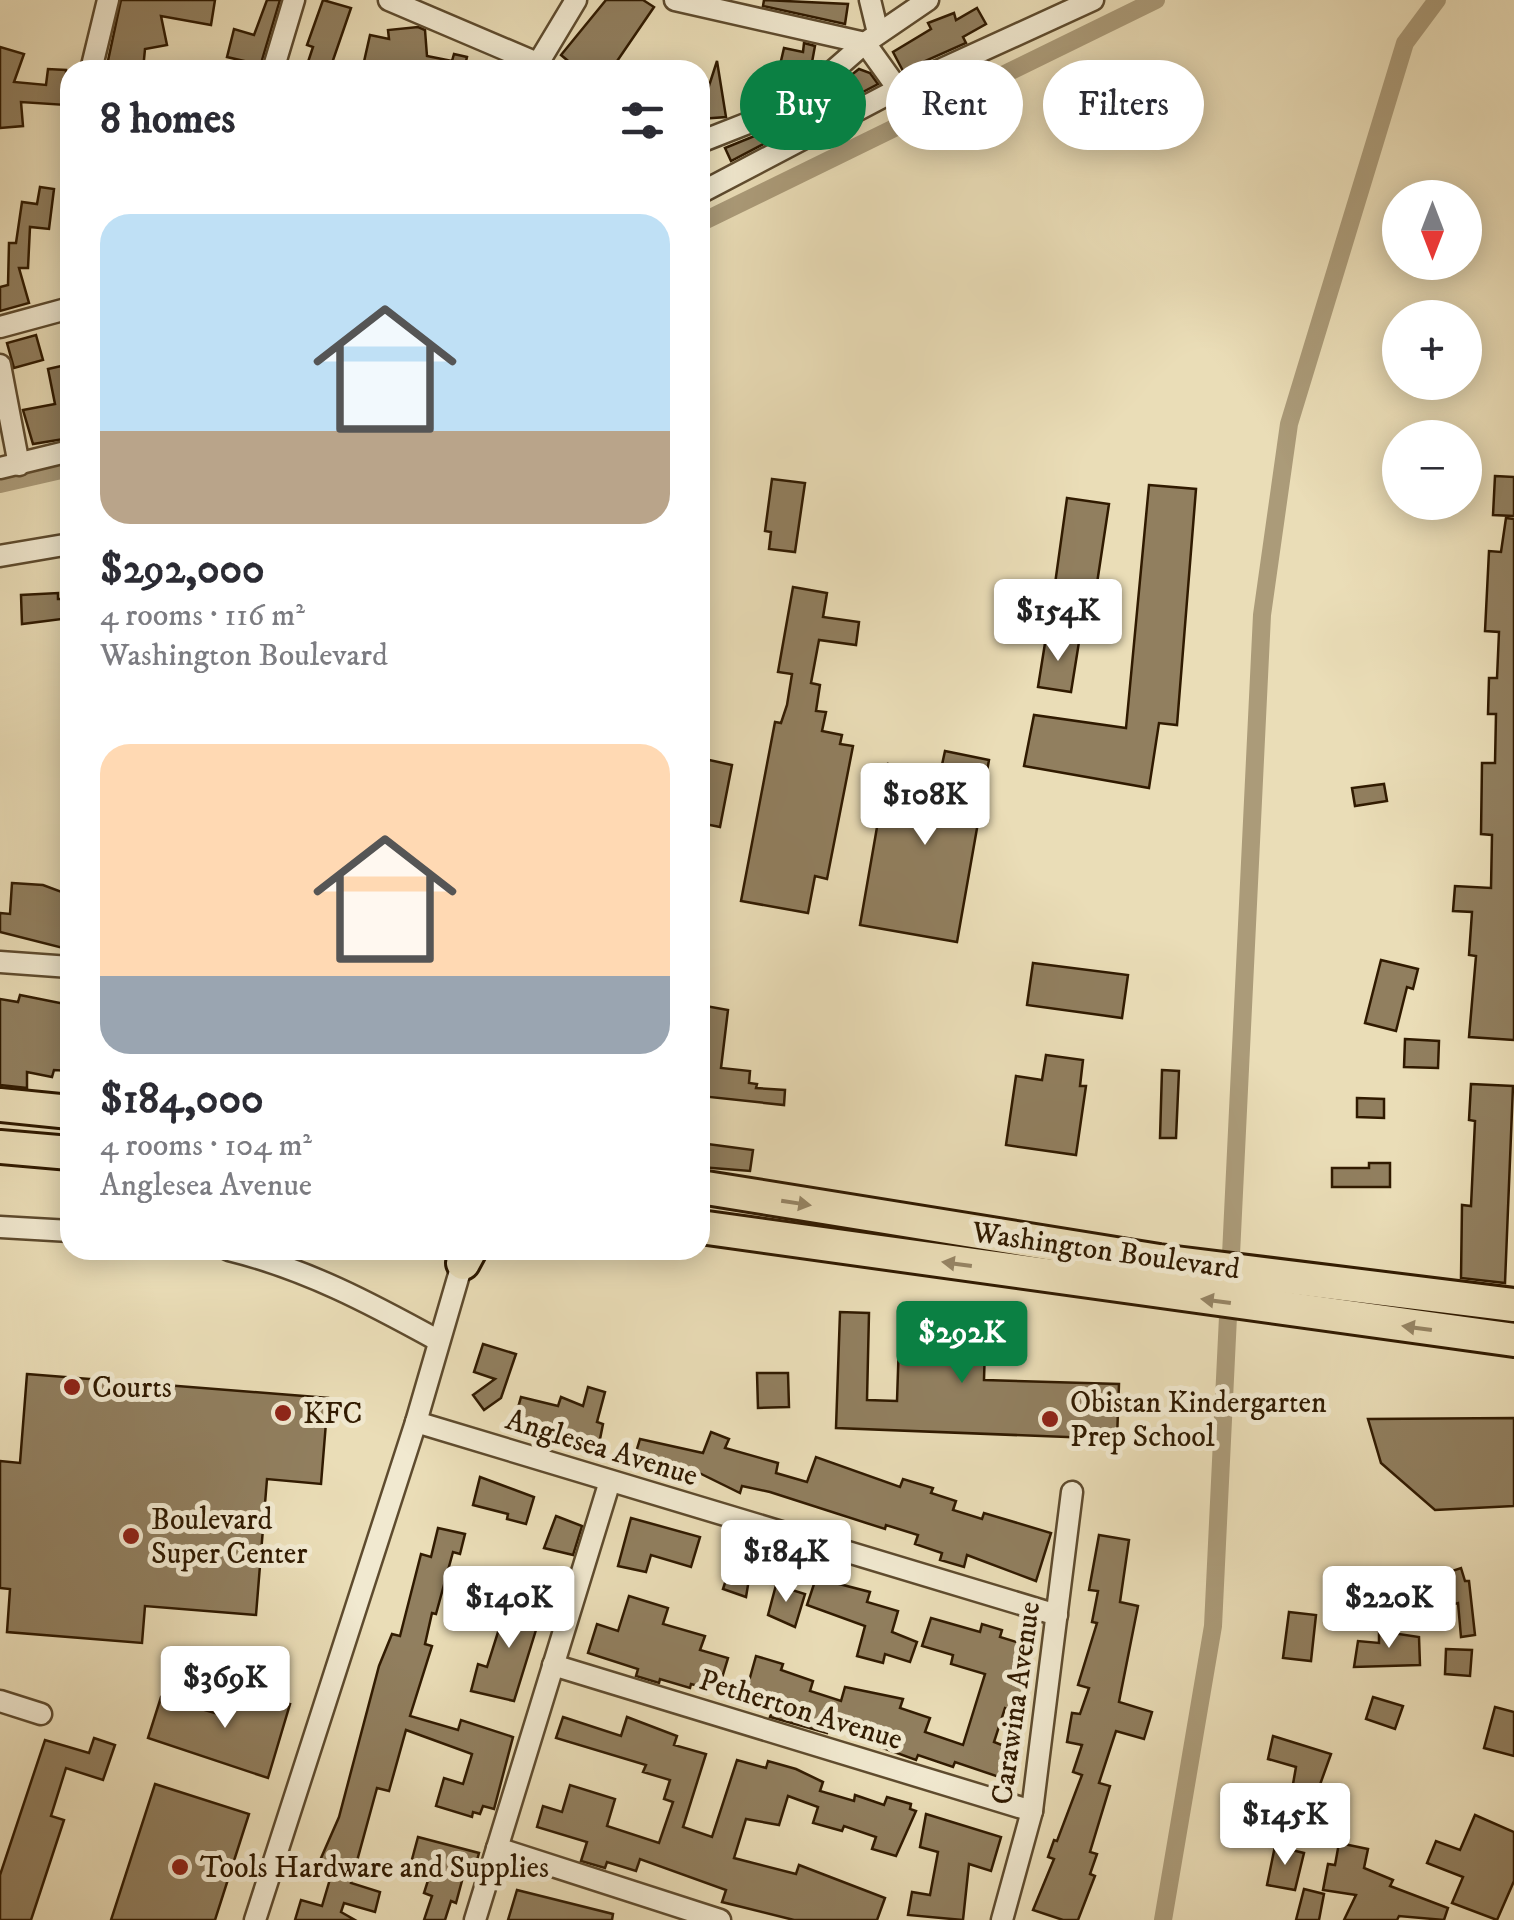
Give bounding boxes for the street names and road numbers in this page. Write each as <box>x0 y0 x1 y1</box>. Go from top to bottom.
street label: Washington Boulevard <box>969 1214 1242 1289</box>
street label: Anglesea Avenue <box>501 1402 702 1495</box>
street label: Carawina Avenue <box>984 1599 1049 1807</box>
street label: Petherton Avenue <box>694 1662 907 1759</box>

